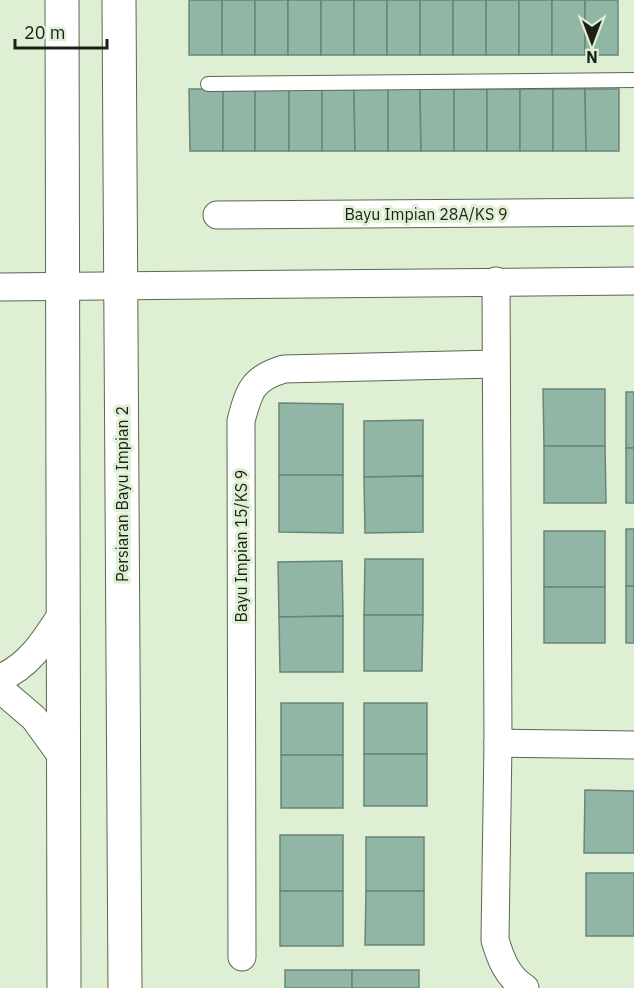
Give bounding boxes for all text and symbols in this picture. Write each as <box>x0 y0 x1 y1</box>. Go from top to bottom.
scale bar <box>15 12 106 50</box>
north arrow <box>562 12 622 72</box>
text: 20 m <box>24 21 66 44</box>
text: N <box>586 47 598 67</box>
street label: Bayu Impian 28A/KS 9 <box>344 204 508 224</box>
street label: Persiaran Bayu Impian 2 <box>112 406 132 582</box>
street label: Bayu Impian 15/KS 9 <box>231 470 251 622</box>

